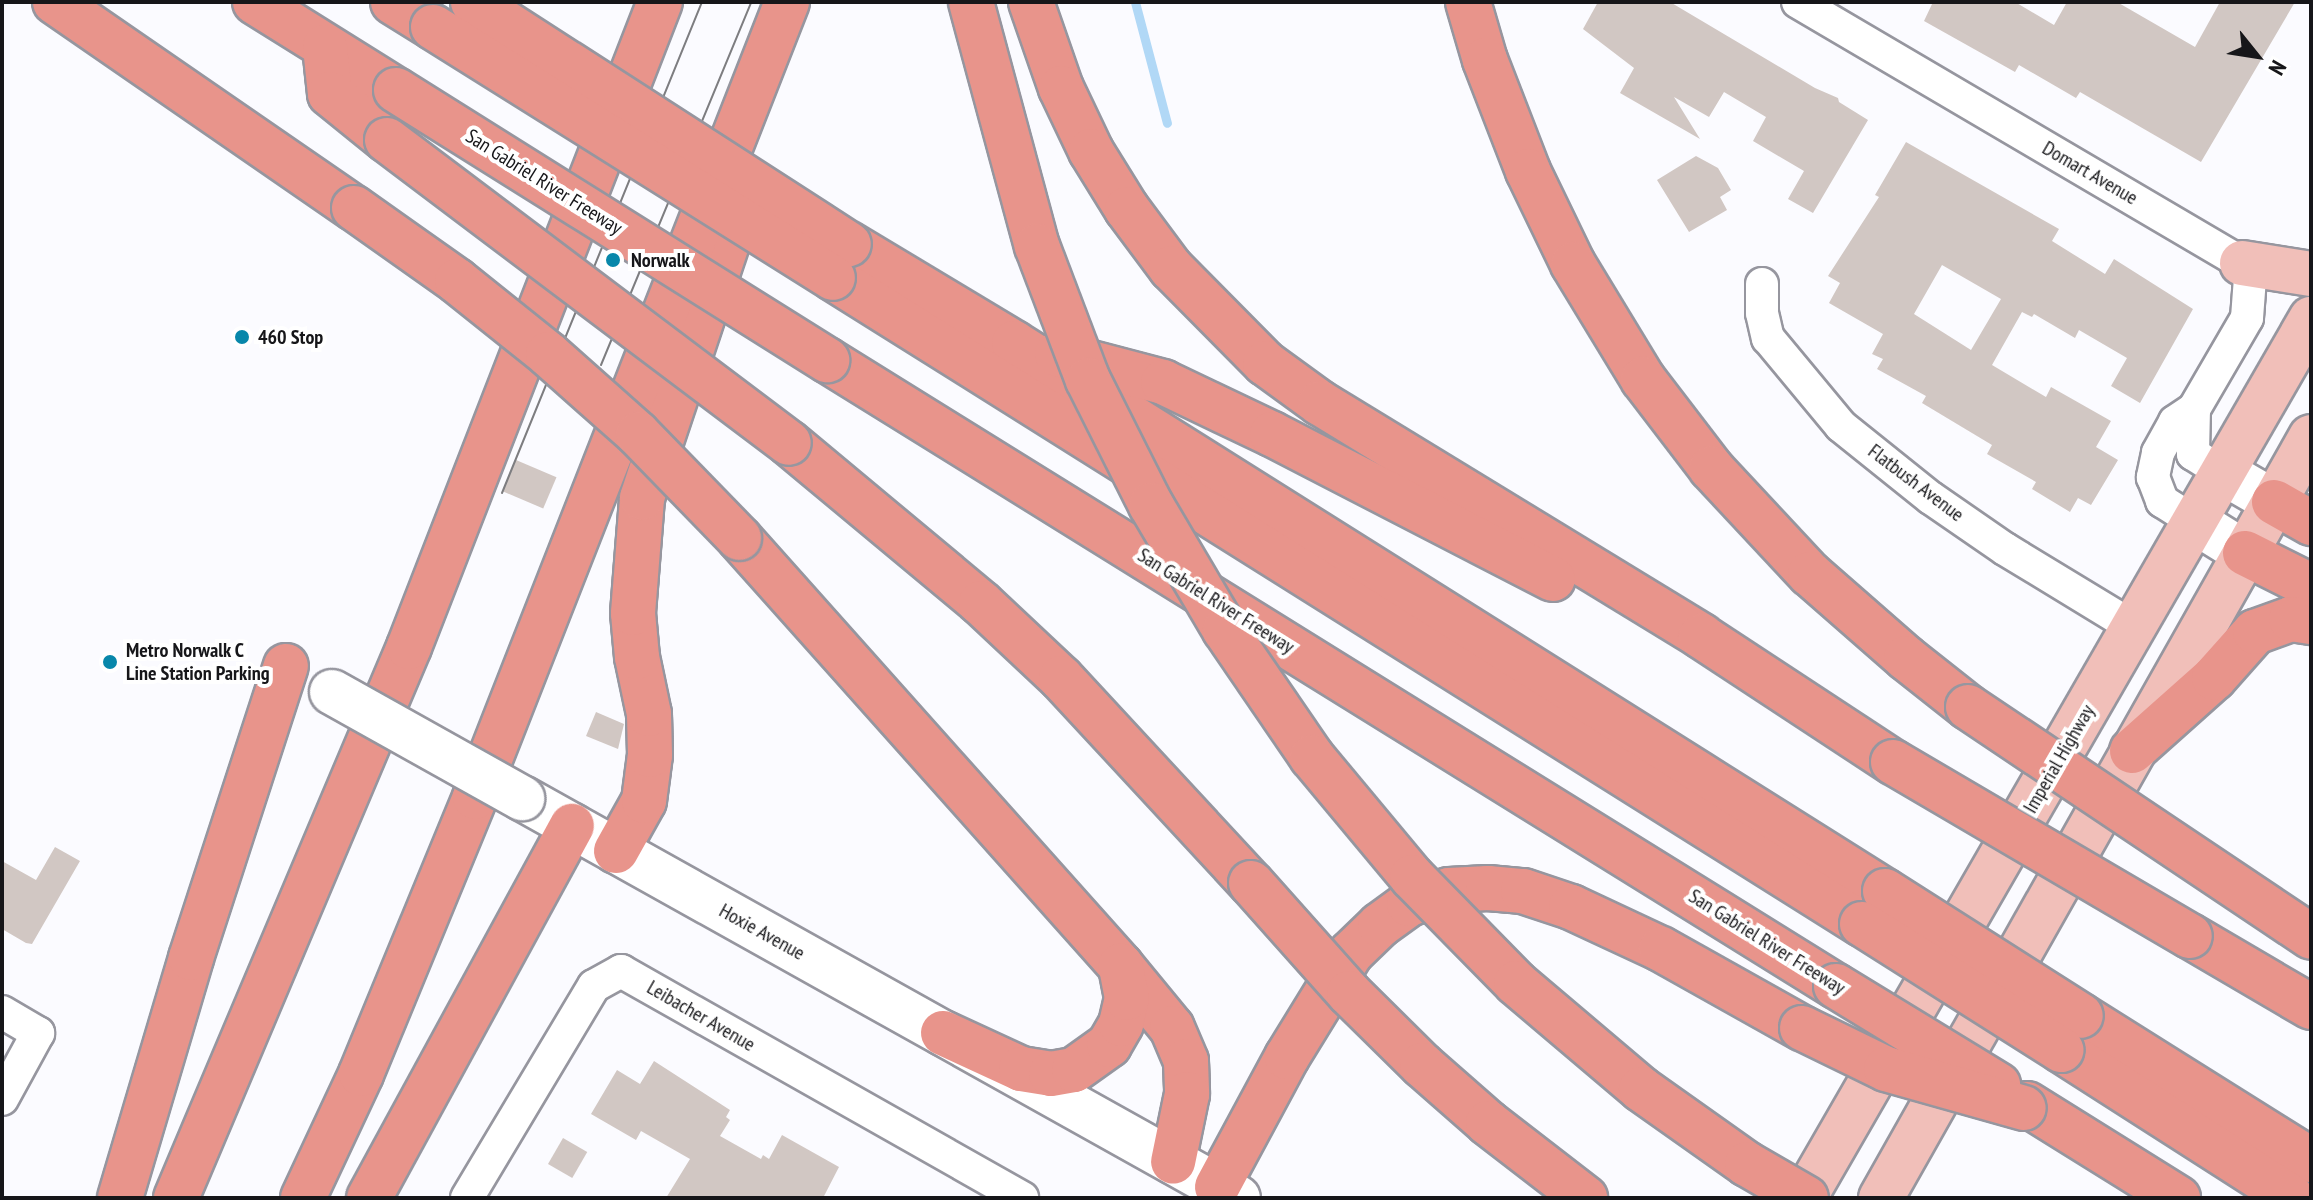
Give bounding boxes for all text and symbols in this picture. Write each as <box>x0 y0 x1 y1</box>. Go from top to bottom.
north arrow <box>2217 16 2297 96</box>
text: N <box>2263 56 2293 80</box>
street label: San Gabriel River Freeway <box>461 124 627 240</box>
street label: Domart Avenue <box>2038 136 2142 210</box>
place label: Norwalk <box>631 248 690 272</box>
marker: Norwalk <box>602 249 624 271</box>
place label: 460 Stop <box>258 325 323 349</box>
marker: 460 Stop <box>233 328 251 346</box>
street label: Flatbush Avenue <box>1863 439 1969 527</box>
street label: San Gabriel River Freeway <box>1133 543 1299 659</box>
place label: Metro Norwalk C Line Station Parking <box>126 638 270 685</box>
marker: Metro Norwalk C Line Station Parking <box>101 653 119 671</box>
street label: Imperial Highway <box>2018 701 2100 817</box>
street label: San Gabriel River Freeway <box>1684 884 1850 1000</box>
street label: Hoxie Avenue <box>715 899 809 965</box>
street label: Leibacher Avenue <box>643 975 759 1057</box>

